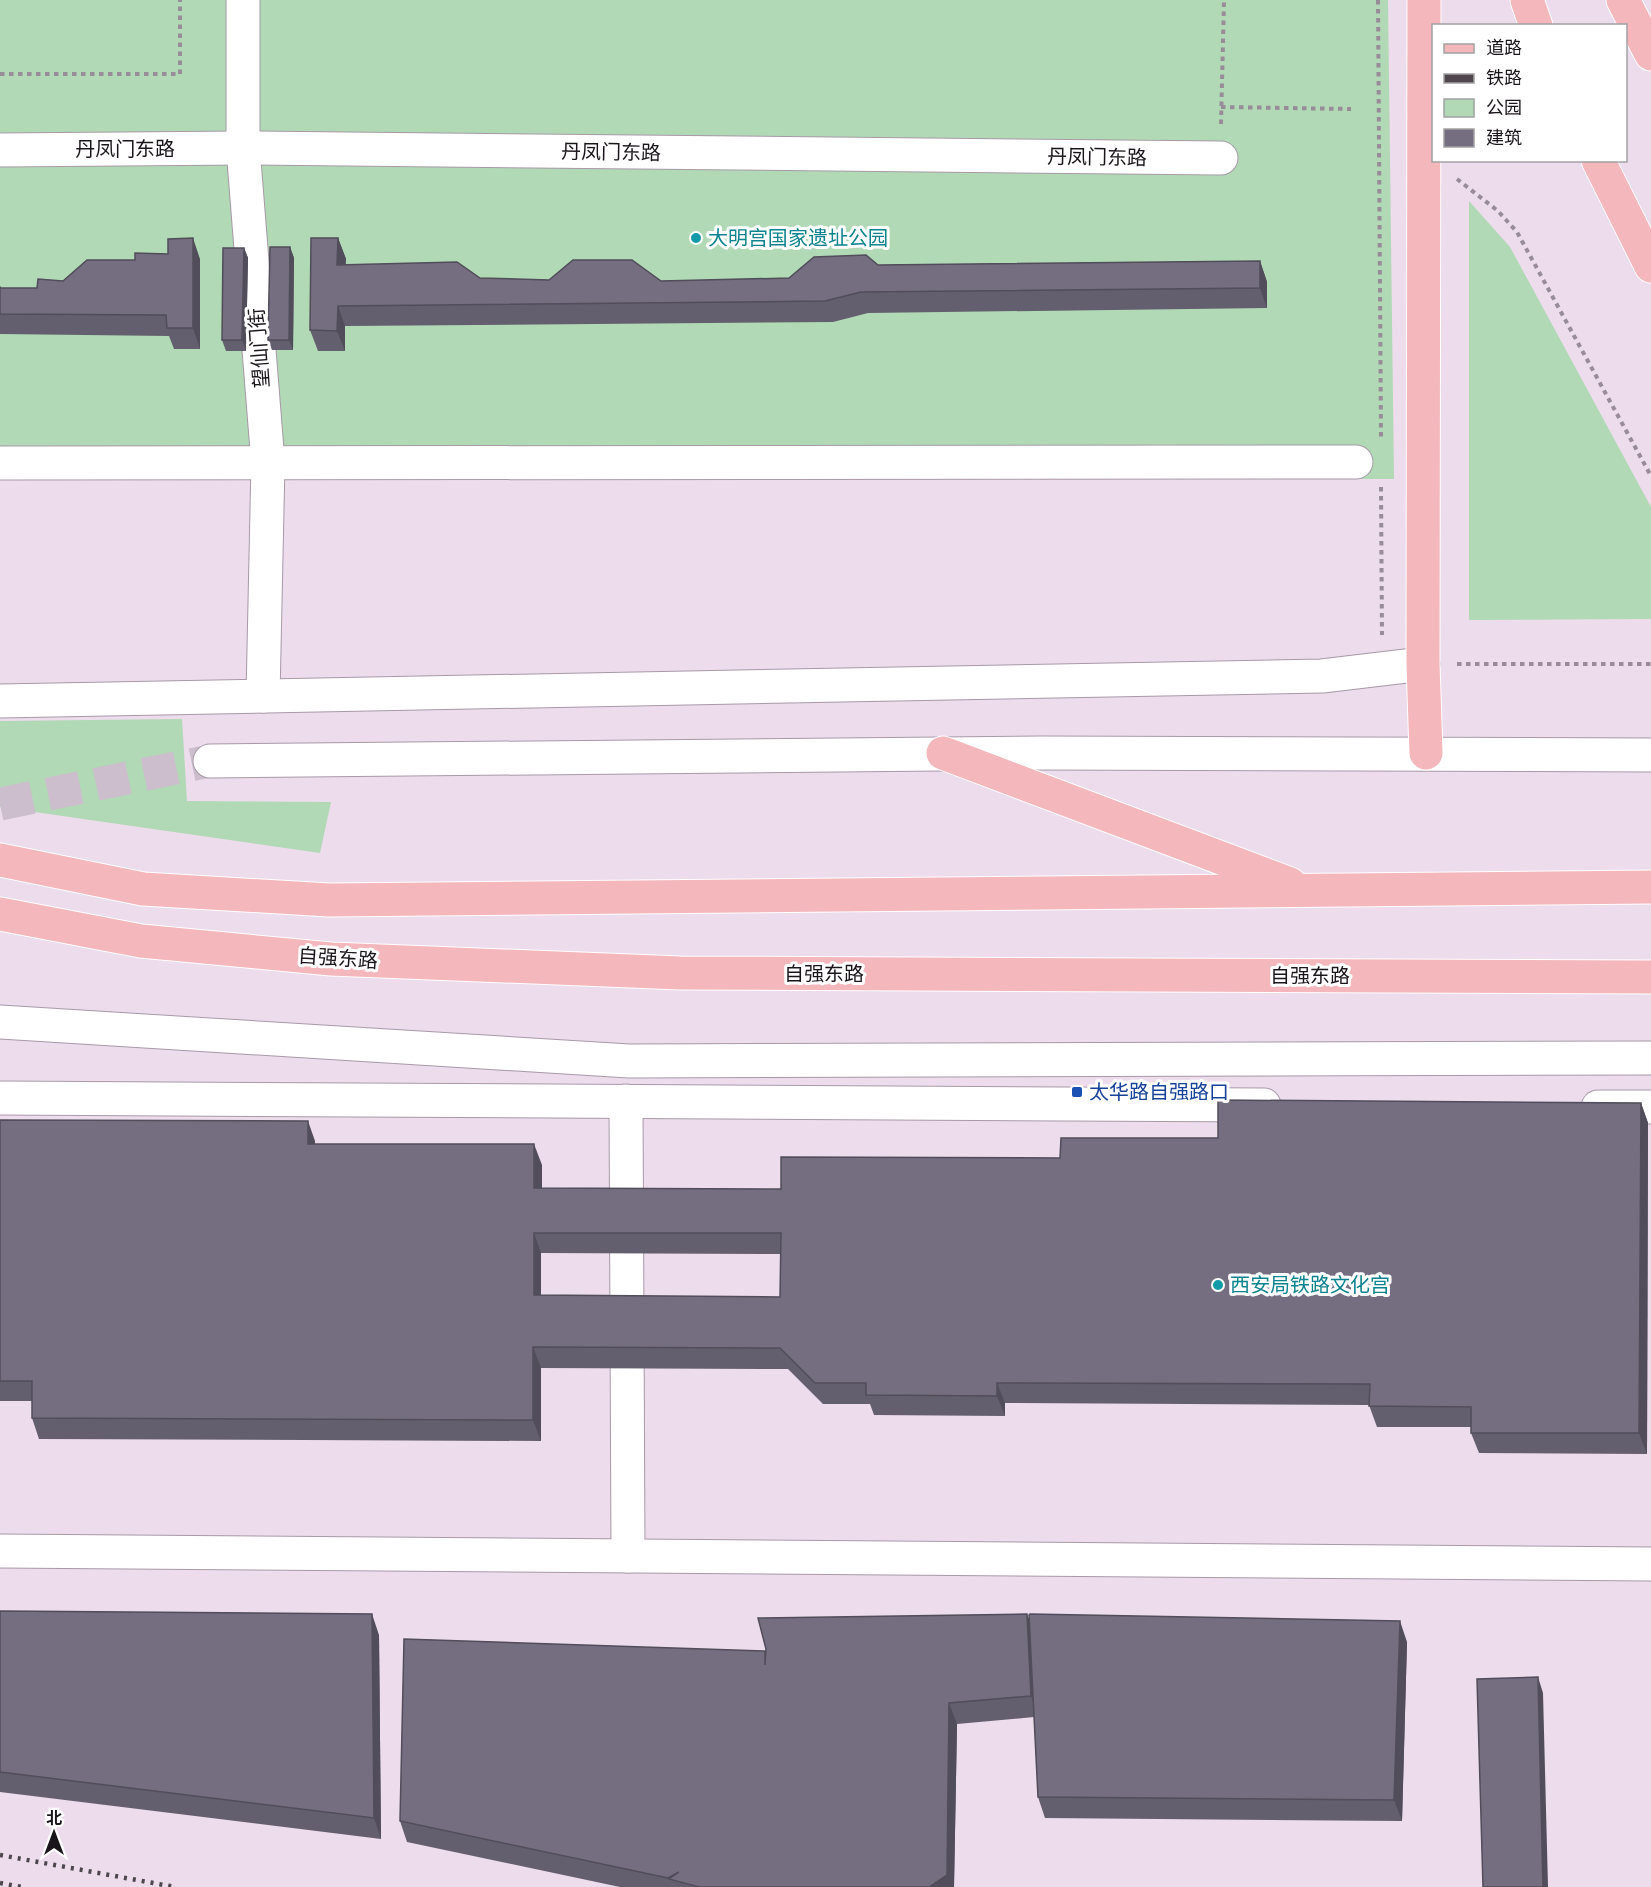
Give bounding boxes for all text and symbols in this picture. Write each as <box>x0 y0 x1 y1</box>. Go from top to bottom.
legend <box>1432 24 1627 162</box>
text: 道路 <box>1486 38 1522 58</box>
text: 铁路 <box>1486 68 1522 88</box>
text: 公园 <box>1486 98 1522 118</box>
text: 建筑 <box>1486 128 1522 148</box>
street label: 丹凤门东路 <box>75 138 175 160</box>
street label: 丹凤门东路 <box>561 140 661 164</box>
street label: 丹凤门东路 <box>1047 145 1147 169</box>
place label: 大明宫国家遗址公园 <box>708 227 888 249</box>
marker: 大明宫国家遗址公园 <box>689 231 703 245</box>
street label: 望仙门街 <box>245 307 273 389</box>
street label: 自强东路 <box>297 944 379 972</box>
street label: 自强东路 <box>784 963 864 985</box>
street label: 自强东路 <box>1270 965 1350 987</box>
place label: 太华路自强路口 <box>1089 1081 1229 1103</box>
marker: 太华路自强路口 <box>1070 1085 1084 1099</box>
place label: 西安局铁路文化宫 <box>1230 1274 1390 1296</box>
marker: 西安局铁路文化宫 <box>1211 1278 1225 1292</box>
north arrow <box>24 1803 84 1863</box>
text: 北 <box>46 1810 62 1827</box>

